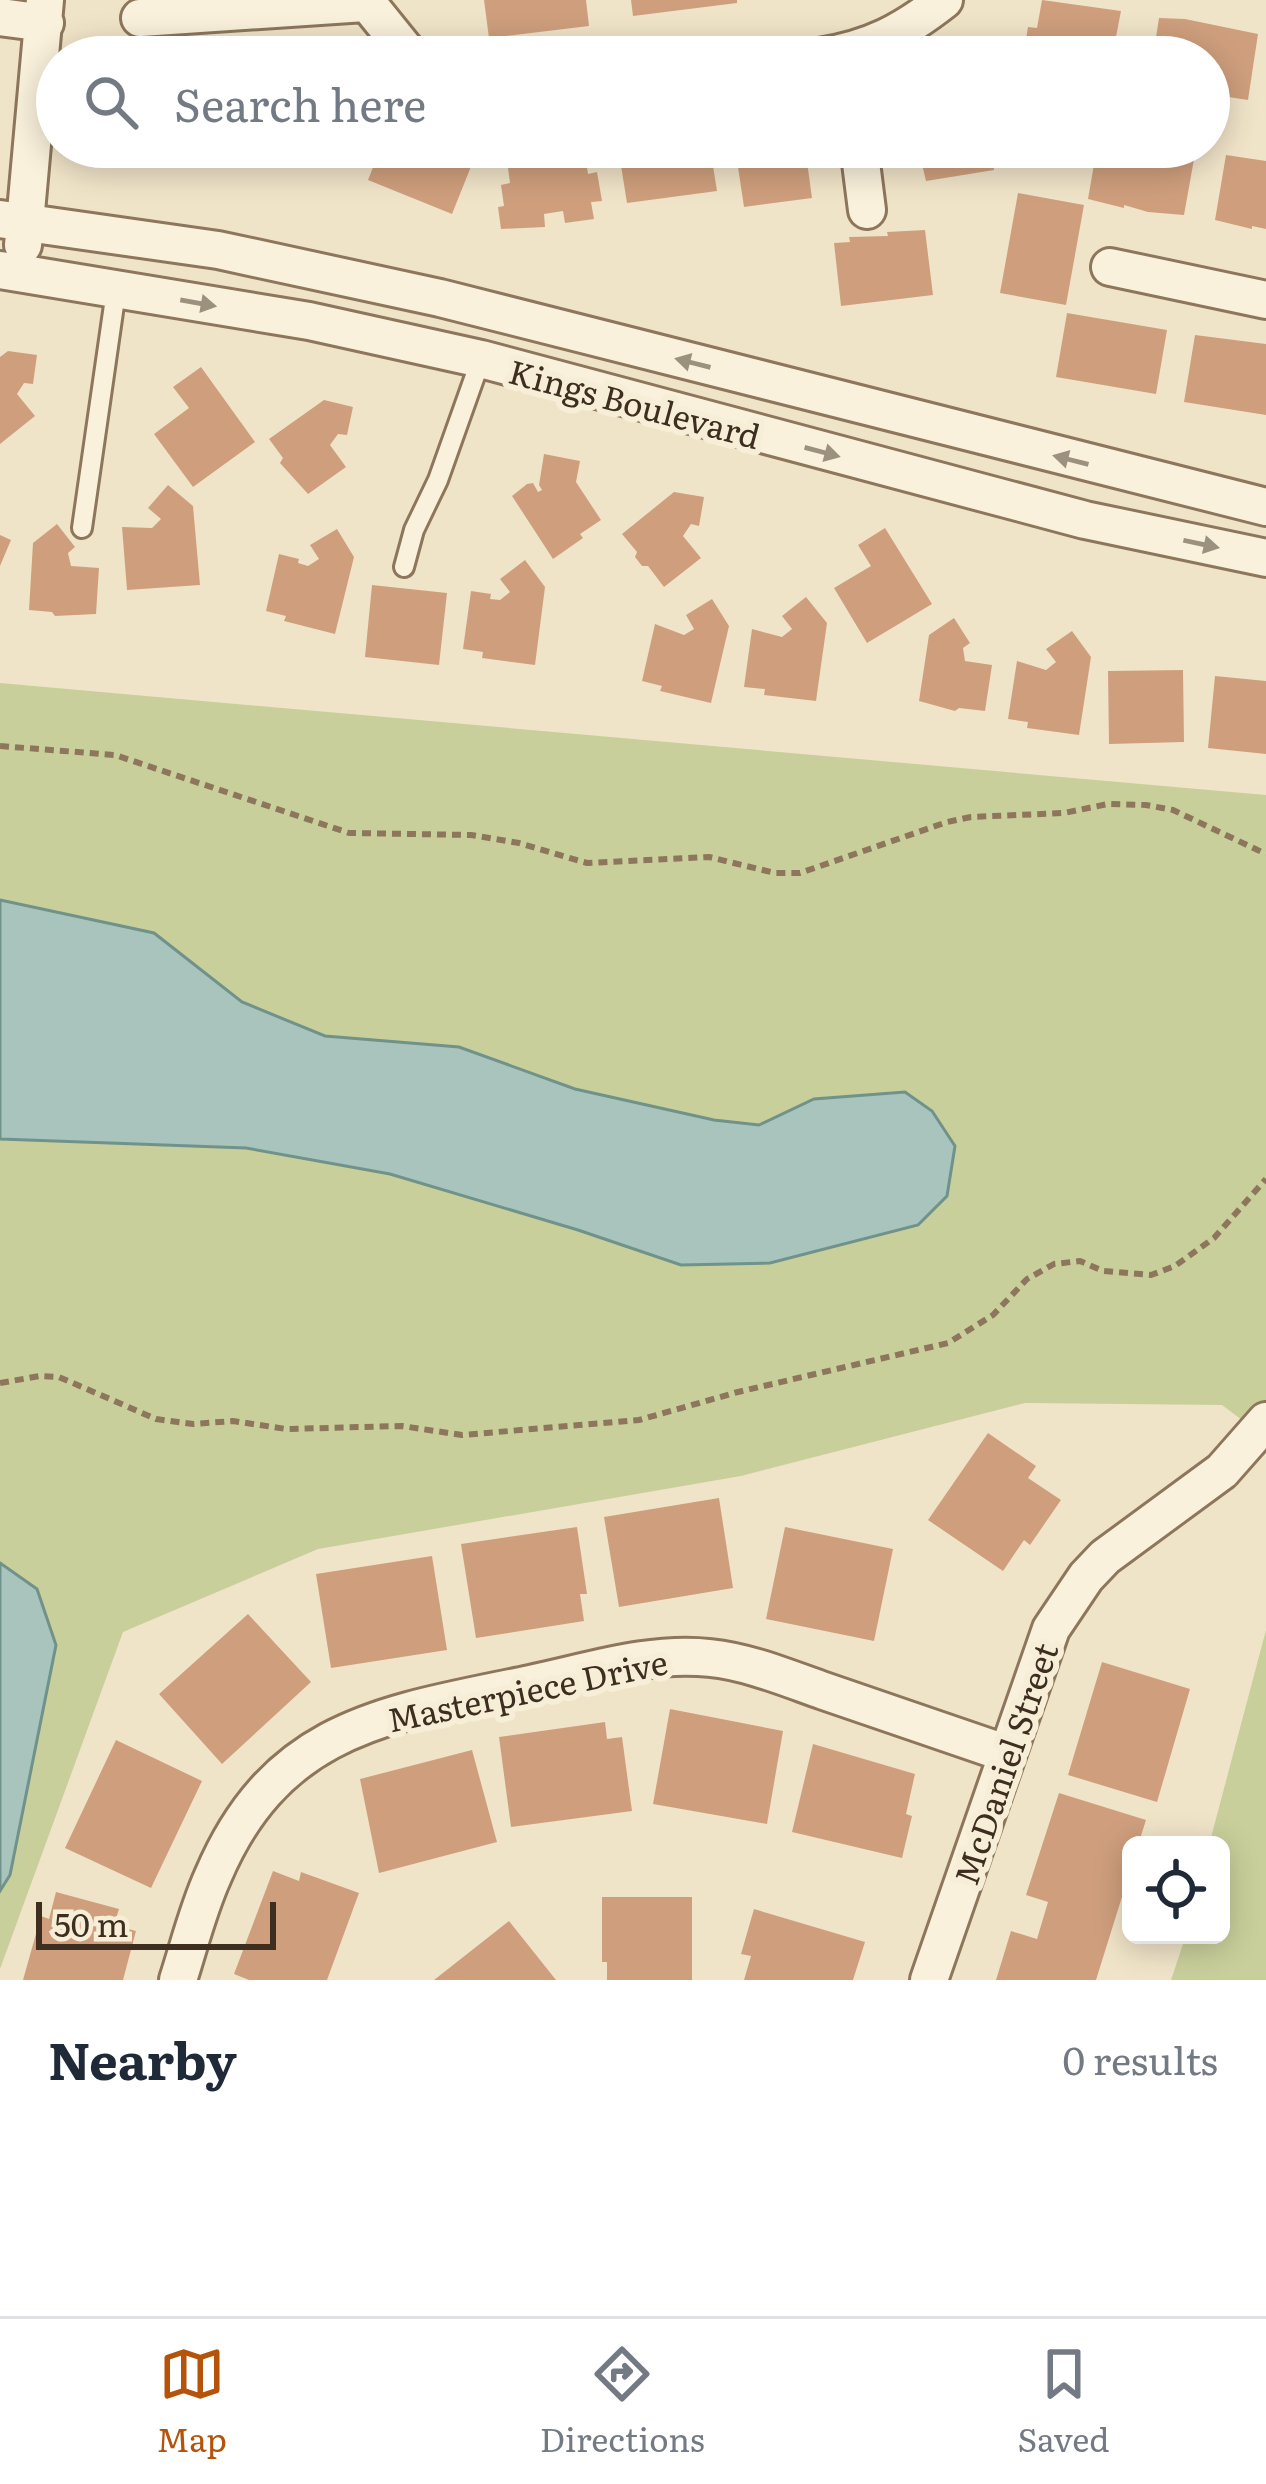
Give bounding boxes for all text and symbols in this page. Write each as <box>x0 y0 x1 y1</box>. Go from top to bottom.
search box <box>36 36 1230 168</box>
icon: search <box>78 69 144 135</box>
text: Search here <box>174 69 426 136</box>
one-way arrow <box>180 294 218 312</box>
street label: Kings Boulevard <box>504 345 766 459</box>
one-way arrow <box>674 353 711 372</box>
one-way arrow <box>804 443 841 462</box>
one-way arrow <box>1052 450 1089 469</box>
one-way arrow <box>1182 536 1220 555</box>
street label: Masterpiece Drive <box>382 1635 672 1743</box>
street label: McDaniel Street <box>940 1635 1069 1891</box>
map controls <box>1122 1836 1230 1944</box>
button: locate <box>1122 1836 1230 1944</box>
scale bar <box>36 1896 276 1949</box>
text: 50 m <box>54 1898 128 1947</box>
text: Nearby <box>48 2020 237 2096</box>
text: 0 results <box>1063 2029 1218 2087</box>
tab: Map <box>156 2341 227 2462</box>
tab: Directions <box>540 2341 705 2462</box>
tab: Saved <box>1018 2341 1110 2462</box>

